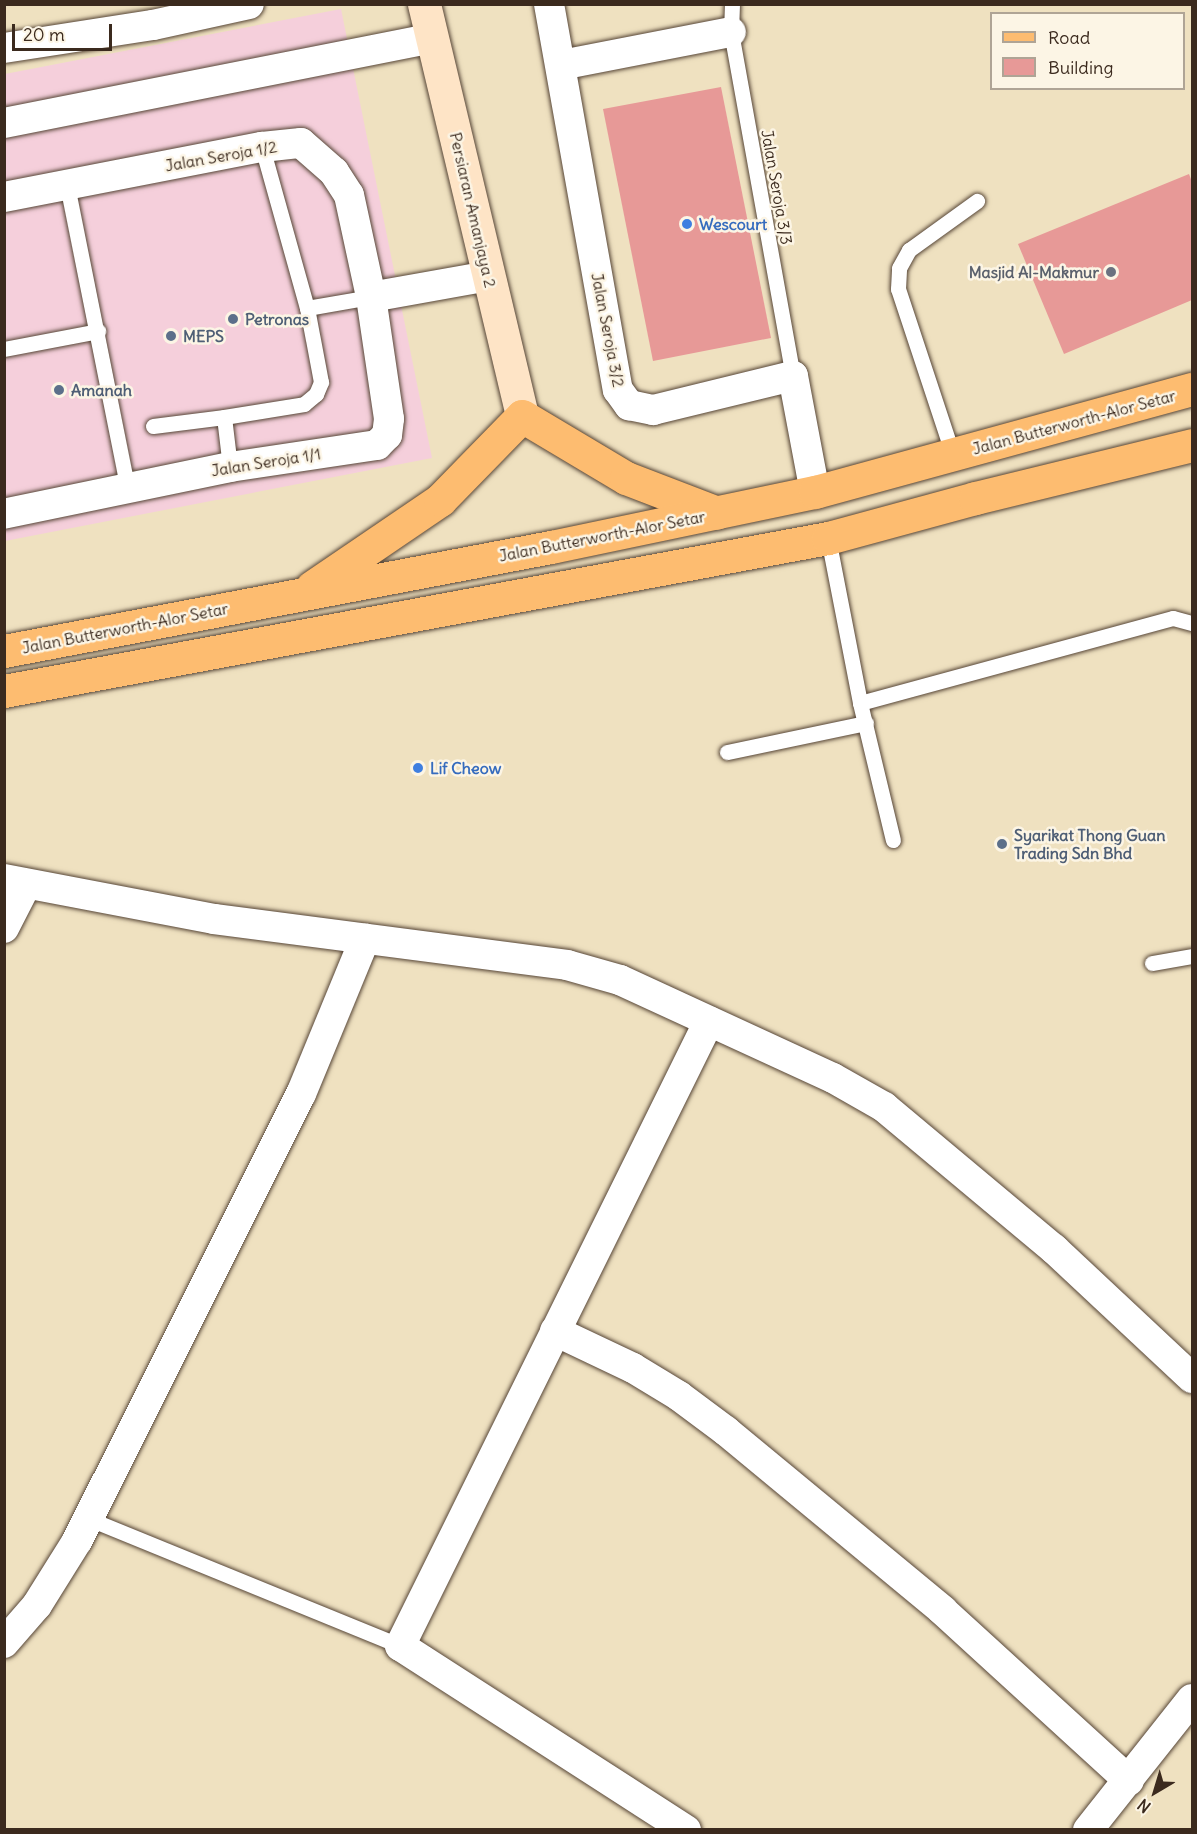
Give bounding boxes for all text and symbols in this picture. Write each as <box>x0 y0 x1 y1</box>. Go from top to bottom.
scale bar <box>15 12 116 50</box>
legend <box>990 12 1185 90</box>
text: 20 m <box>23 23 65 46</box>
text: Road <box>1048 26 1090 49</box>
text: Building <box>1048 56 1113 79</box>
street label: Jalan Seroja 3/3 <box>757 128 797 246</box>
street label: Persiaran Amanjaya 2 <box>446 130 500 290</box>
street label: Jalan Seroja 1/2 <box>164 137 278 175</box>
place label: Wescourt <box>699 214 767 234</box>
marker: Wescourt <box>680 217 694 231</box>
place label: Masjid Al-Makmur <box>969 262 1099 282</box>
marker: Masjid Al-Makmur <box>1104 265 1118 279</box>
street label: Jalan Seroja 3/2 <box>588 271 628 389</box>
place label: Petronas <box>245 309 309 329</box>
marker: Petronas <box>226 312 240 326</box>
place label: MEPS <box>183 326 224 346</box>
marker: MEPS <box>164 329 178 343</box>
place label: Amanah <box>71 380 132 400</box>
marker: Amanah <box>52 383 66 397</box>
street label: Jalan Butterworth-Alor Setar <box>970 386 1178 458</box>
street label: Jalan Seroja 1/1 <box>210 444 322 480</box>
street label: Jalan Butterworth-Alor Setar <box>497 507 707 565</box>
street label: Jalan Butterworth-Alor Setar <box>20 599 230 657</box>
place label: Lif Cheow <box>430 758 501 778</box>
marker: Lif Cheow <box>411 761 425 775</box>
place label: Syarikat Thong Guan Trading Sdn Bhd <box>1014 825 1165 863</box>
marker: Syarikat Thong Guan Trading Sdn Bhd <box>995 837 1009 851</box>
north arrow <box>1125 1762 1185 1822</box>
text: N <box>1133 1795 1154 1817</box>

